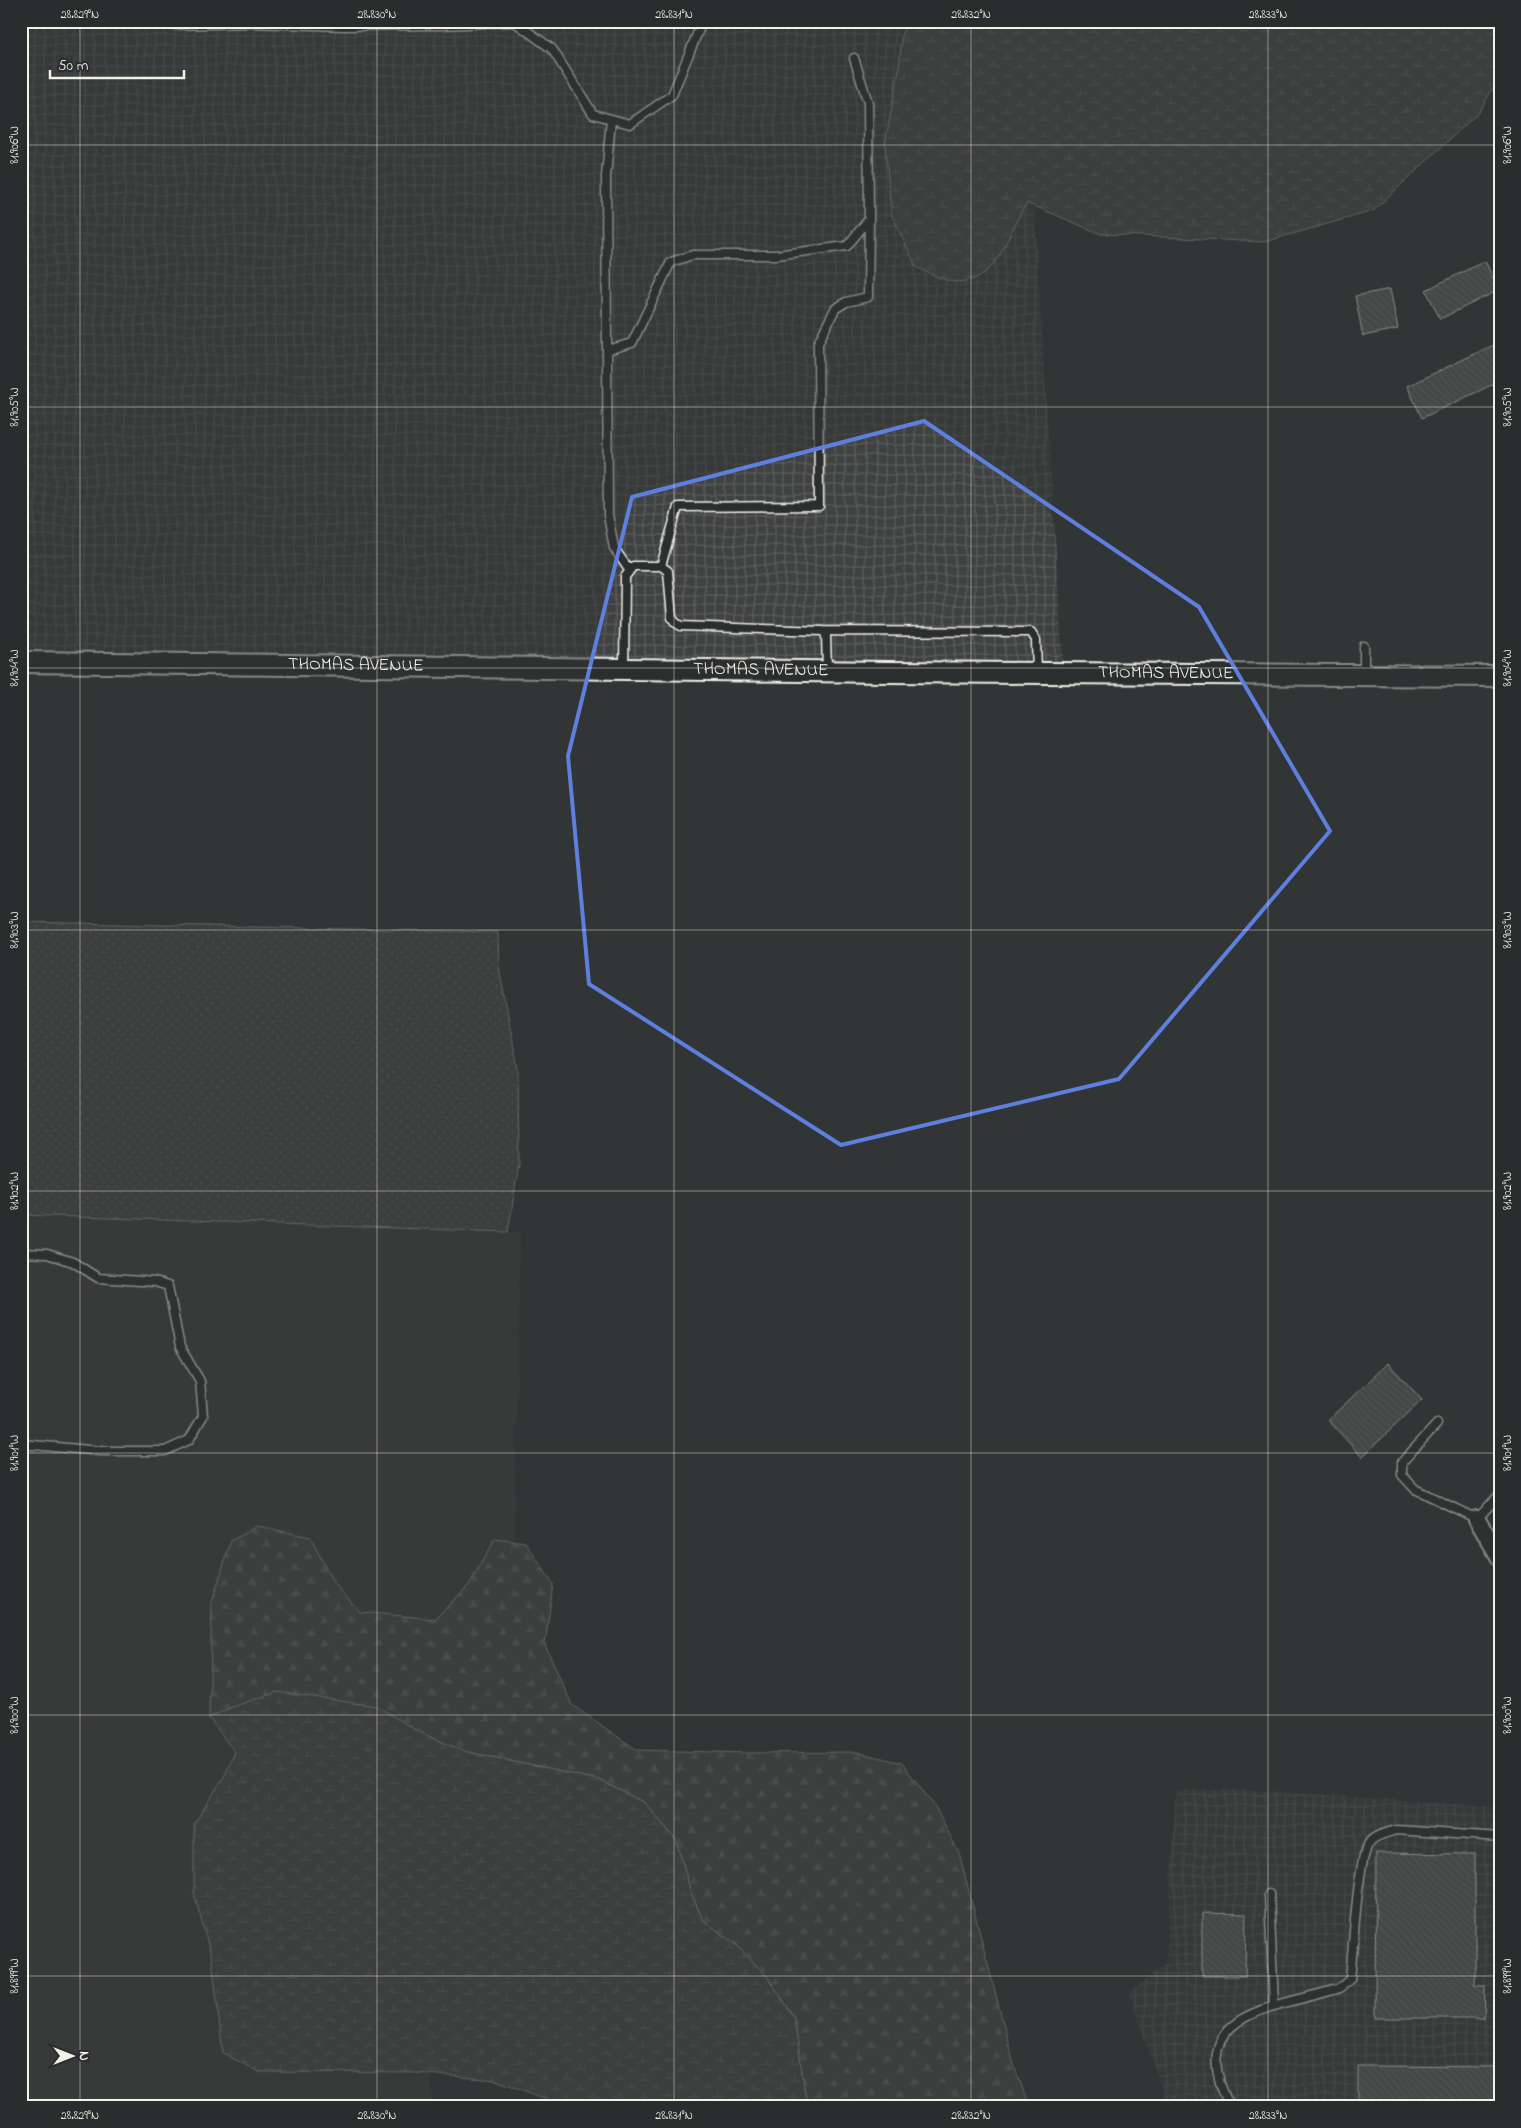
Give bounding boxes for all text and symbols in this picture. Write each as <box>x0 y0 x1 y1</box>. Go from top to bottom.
text: 28.829°N <box>61 6 99 24</box>
text: 28.830°N <box>358 6 396 24</box>
text: 28.831°N <box>655 6 693 24</box>
text: 28.832°N <box>951 6 991 24</box>
text: 28.833°N <box>1249 6 1287 24</box>
scale bar <box>50 48 184 80</box>
text: 50 m <box>58 55 89 77</box>
text: 81.906°W <box>6 126 24 164</box>
text: 81.906°W <box>1499 126 1517 164</box>
text: 81.905°W <box>6 388 24 426</box>
text: 81.905°W <box>1499 388 1517 426</box>
text: 81.904°W <box>6 649 24 687</box>
text: 81.904°W <box>1499 649 1517 687</box>
street label: THOMAS AVENUE <box>288 652 424 680</box>
street label: THOMAS AVENUE <box>693 657 829 684</box>
street label: THOMAS AVENUE <box>1098 660 1234 687</box>
text: 81.903°W <box>6 911 24 949</box>
text: 81.903°W <box>1499 911 1517 949</box>
text: 81.902°W <box>6 1172 24 1210</box>
text: 81.902°W <box>1499 1172 1517 1210</box>
text: 81.901°W <box>6 1435 24 1471</box>
text: 81.901°W <box>1499 1435 1517 1471</box>
text: 81.900°W <box>6 1696 24 1734</box>
text: 81.900°W <box>1499 1696 1517 1734</box>
text: 81.899°W <box>6 1958 24 1994</box>
text: 81.899°W <box>1499 1958 1517 1994</box>
north arrow <box>48 2030 98 2080</box>
text: N <box>73 2051 94 2061</box>
text: 28.829°N <box>61 2107 99 2125</box>
text: 28.830°N <box>358 2107 396 2125</box>
text: 28.831°N <box>655 2107 693 2125</box>
text: 28.832°N <box>951 2107 991 2125</box>
text: 28.833°N <box>1249 2107 1287 2125</box>

